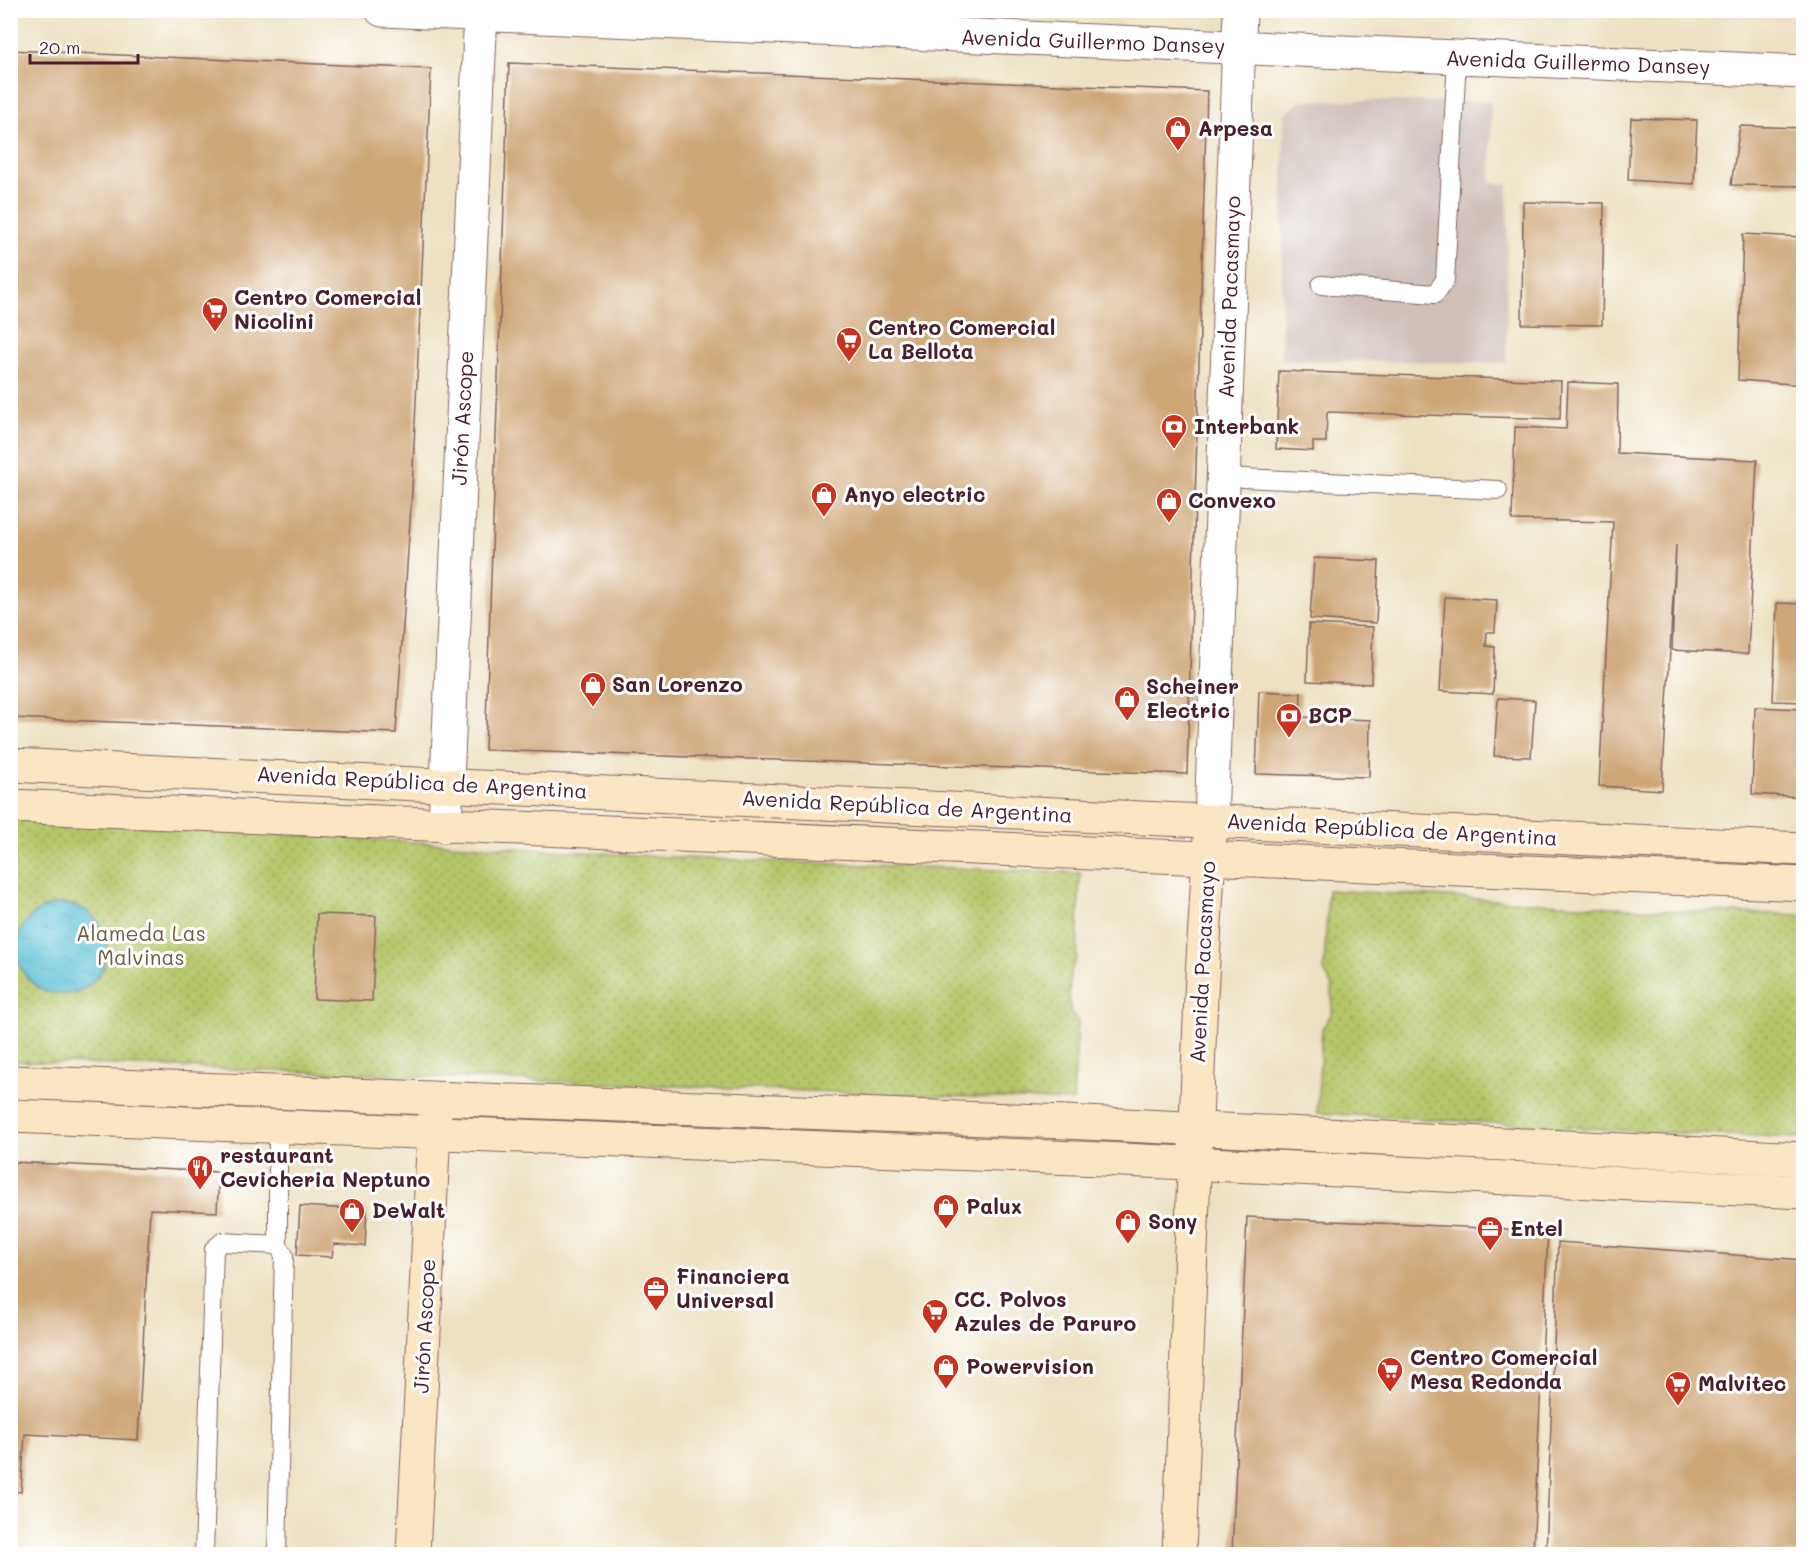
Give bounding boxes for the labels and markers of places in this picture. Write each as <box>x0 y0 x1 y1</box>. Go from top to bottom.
shop icon: Arpesa <box>1163 114 1193 152</box>
place label: Arpesa <box>1198 114 1273 141</box>
place label: Centro Comercial Nicolini <box>234 283 421 334</box>
supermarket icon: Centro Comercial Nicolini <box>200 295 230 333</box>
place label: Centro Comercial La Bellota <box>868 313 1055 364</box>
supermarket icon: Centro Comercial La Bellota <box>834 325 864 363</box>
bank icon: Interbank <box>1159 412 1189 450</box>
place label: Interbank <box>1194 412 1299 439</box>
shop icon: Anyo electric <box>809 480 839 518</box>
place label: Anyo electric <box>844 480 986 508</box>
shop icon: Convexo <box>1154 486 1184 524</box>
place label: Convexo <box>1188 486 1276 513</box>
shop icon: San Lorenzo <box>578 670 608 708</box>
place label: San Lorenzo <box>612 670 743 697</box>
place label: Scheiner Electric <box>1146 672 1239 723</box>
shop icon: Scheiner Electric <box>1112 684 1142 722</box>
bank icon: BCP <box>1274 701 1304 739</box>
place label: BCP <box>1308 701 1352 728</box>
place label: restaurant Cevicheria Neptuno <box>220 1141 430 1192</box>
restaurant icon: restaurant Cevicheria Neptuno <box>185 1153 215 1191</box>
shop icon: Palux <box>931 1192 961 1230</box>
place label: Palux <box>966 1192 1022 1219</box>
shop icon: DeWalt <box>337 1196 367 1234</box>
place label: DeWalt <box>372 1196 445 1223</box>
shop icon: Sony <box>1113 1207 1143 1245</box>
place label: Sony <box>1148 1207 1197 1235</box>
office icon: Entel <box>1475 1214 1505 1252</box>
place label: Entel <box>1510 1214 1563 1241</box>
place label: Financiera Universal <box>676 1262 790 1313</box>
office icon: Financiera Universal <box>641 1274 671 1312</box>
place label: CC. Polvos Azules de Paruro <box>954 1285 1136 1336</box>
supermarket icon: CC. Polvos Azules de Paruro <box>920 1297 950 1335</box>
place label: Centro Comercial Mesa Redonda <box>1410 1343 1597 1394</box>
shop icon: Powervision <box>931 1352 961 1390</box>
place label: Powervision <box>966 1352 1094 1379</box>
supermarket icon: Centro Comercial Mesa Redonda <box>1375 1355 1405 1393</box>
supermarket icon: Malvitec <box>1663 1369 1693 1407</box>
place label: Malvitec <box>1698 1369 1786 1396</box>

